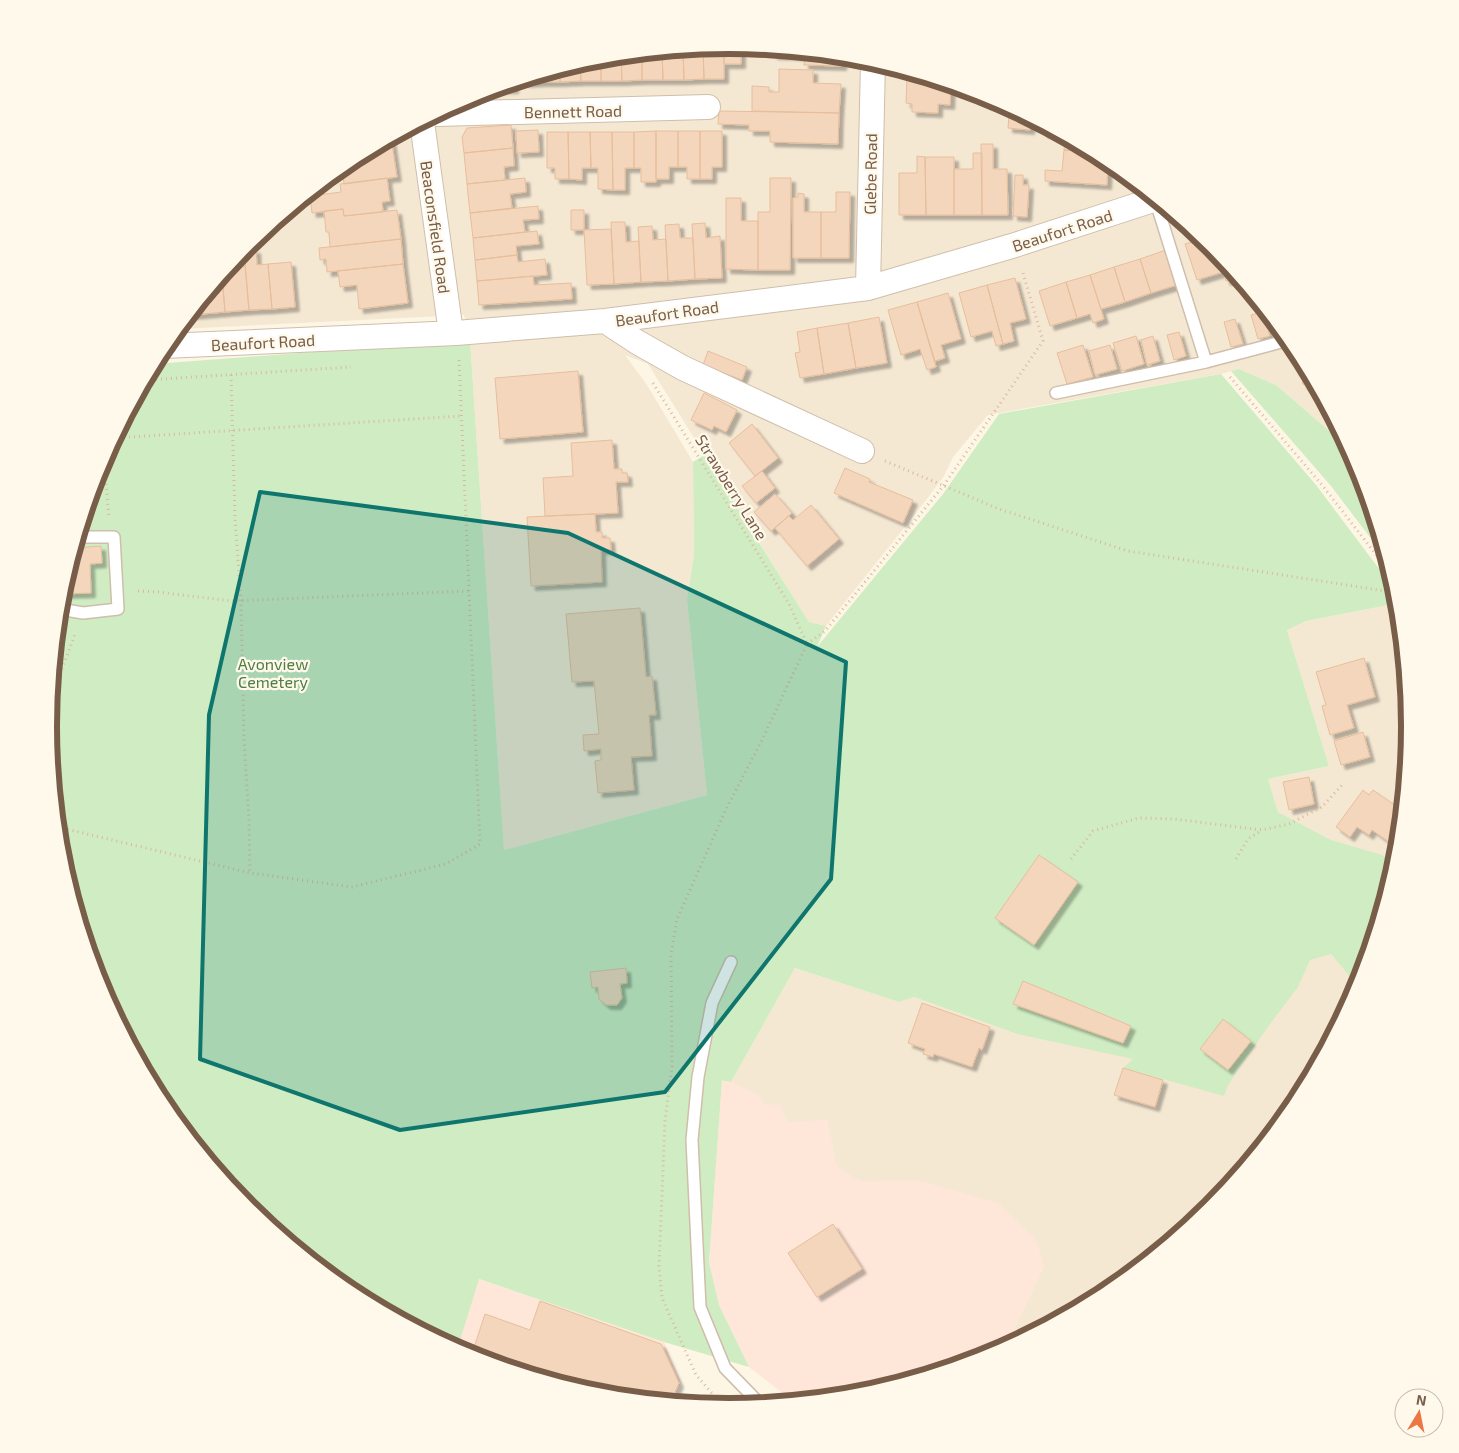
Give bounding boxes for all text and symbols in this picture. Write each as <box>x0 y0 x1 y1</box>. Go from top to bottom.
street label: Bennett Road <box>524 101 622 121</box>
street label: Glebe Road <box>860 133 880 215</box>
street label: Beaconsfield Road <box>417 159 455 295</box>
street label: Beaufort Road <box>1009 205 1115 255</box>
street label: Beaufort Road <box>614 296 720 330</box>
street label: Beaufort Road <box>210 330 316 354</box>
street label: Strawberry Lane <box>692 431 772 543</box>
park label: Avonview Cemetery <box>238 654 308 691</box>
north arrow <box>1394 1388 1444 1438</box>
text: N <box>1415 1390 1428 1409</box>

